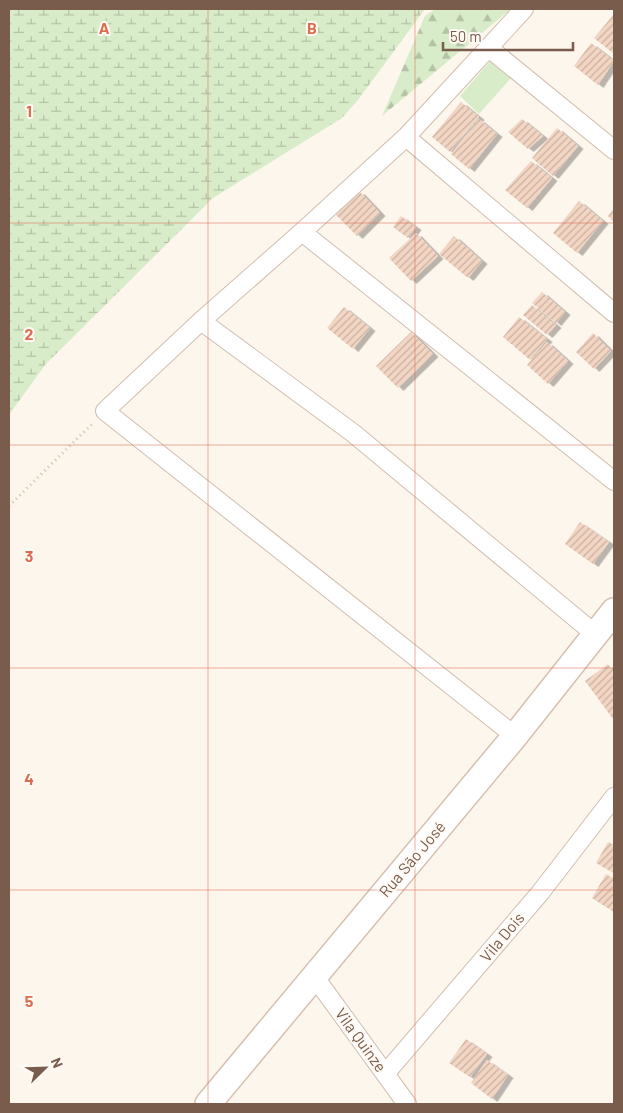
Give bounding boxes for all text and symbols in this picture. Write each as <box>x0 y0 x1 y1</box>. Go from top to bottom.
text: A <box>99 18 110 37</box>
text: B <box>307 18 317 37</box>
scale bar <box>443 20 573 52</box>
text: 50 m <box>450 27 482 45</box>
text: 1 <box>26 101 32 120</box>
text: 2 <box>25 324 34 343</box>
text: 3 <box>25 546 33 565</box>
text: 4 <box>24 769 34 788</box>
street label: Rua São José <box>374 817 449 900</box>
street label: Vila Dois <box>475 908 528 965</box>
text: 5 <box>25 991 34 1010</box>
street label: Vila Quinze <box>332 1004 391 1076</box>
north arrow <box>20 1043 70 1093</box>
text: N <box>48 1055 67 1070</box>

